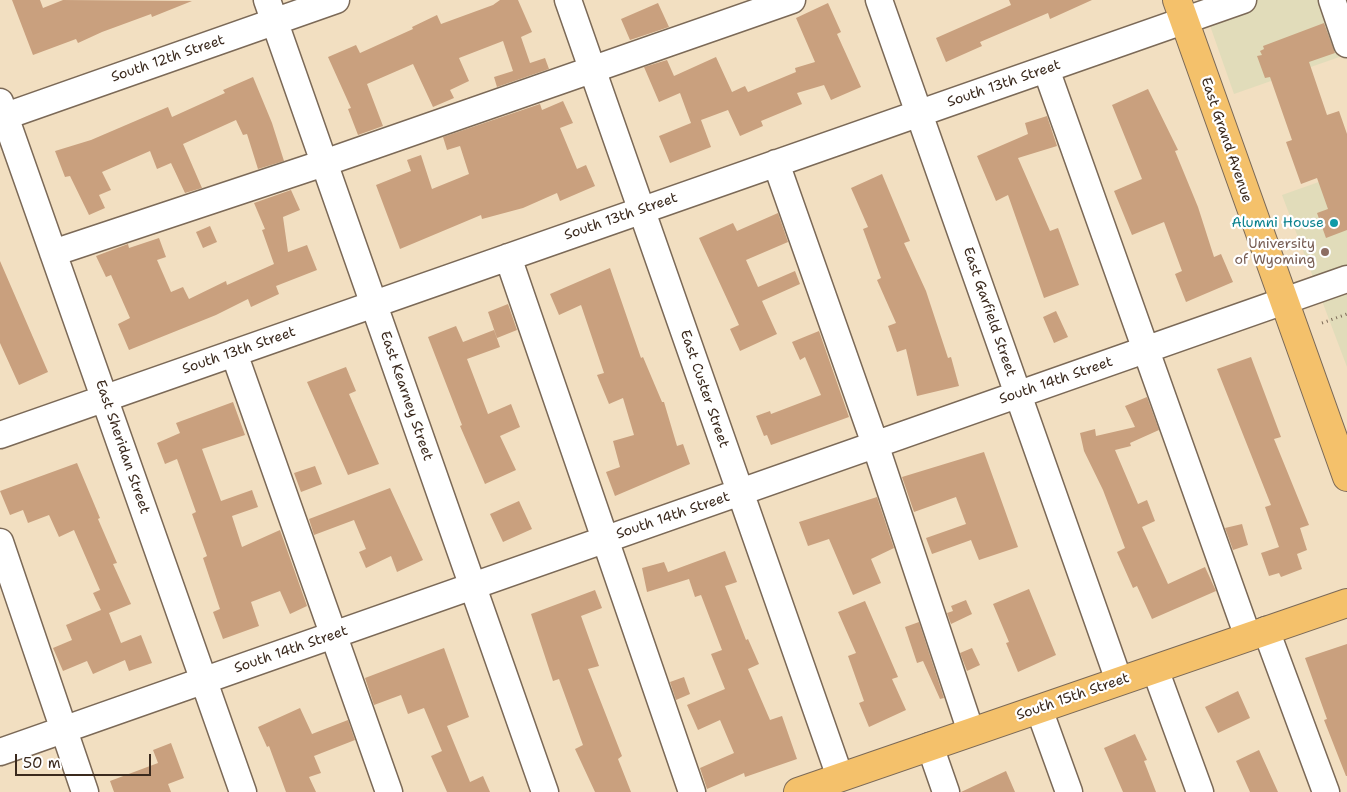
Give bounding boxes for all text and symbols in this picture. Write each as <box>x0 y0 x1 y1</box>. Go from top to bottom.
street label: South 12th Street <box>109 32 227 86</box>
street label: South 13th Street <box>945 57 1063 111</box>
street label: East Grand Avenue <box>1197 75 1255 205</box>
street label: South 13th Street <box>562 190 680 244</box>
place label: Alumni House <box>1232 215 1324 231</box>
marker: Alumni House <box>1328 217 1340 229</box>
place label: University of Wyoming <box>1234 236 1315 268</box>
street label: East Garfield Street <box>959 245 1019 379</box>
marker: University of Wyoming <box>1319 246 1331 258</box>
street label: South 13th Street <box>180 324 298 378</box>
street label: East Custer Street <box>676 328 732 450</box>
street label: East Kearney Street <box>376 329 436 463</box>
street label: South 14th Street <box>997 354 1115 408</box>
street label: East Sheridan Street <box>91 378 153 516</box>
street label: South 14th Street <box>614 489 732 543</box>
street label: South 14th Street <box>232 623 350 677</box>
street label: South 15th Street <box>1014 670 1132 724</box>
scale bar <box>18 744 154 776</box>
text: 50 m <box>23 753 61 773</box>

